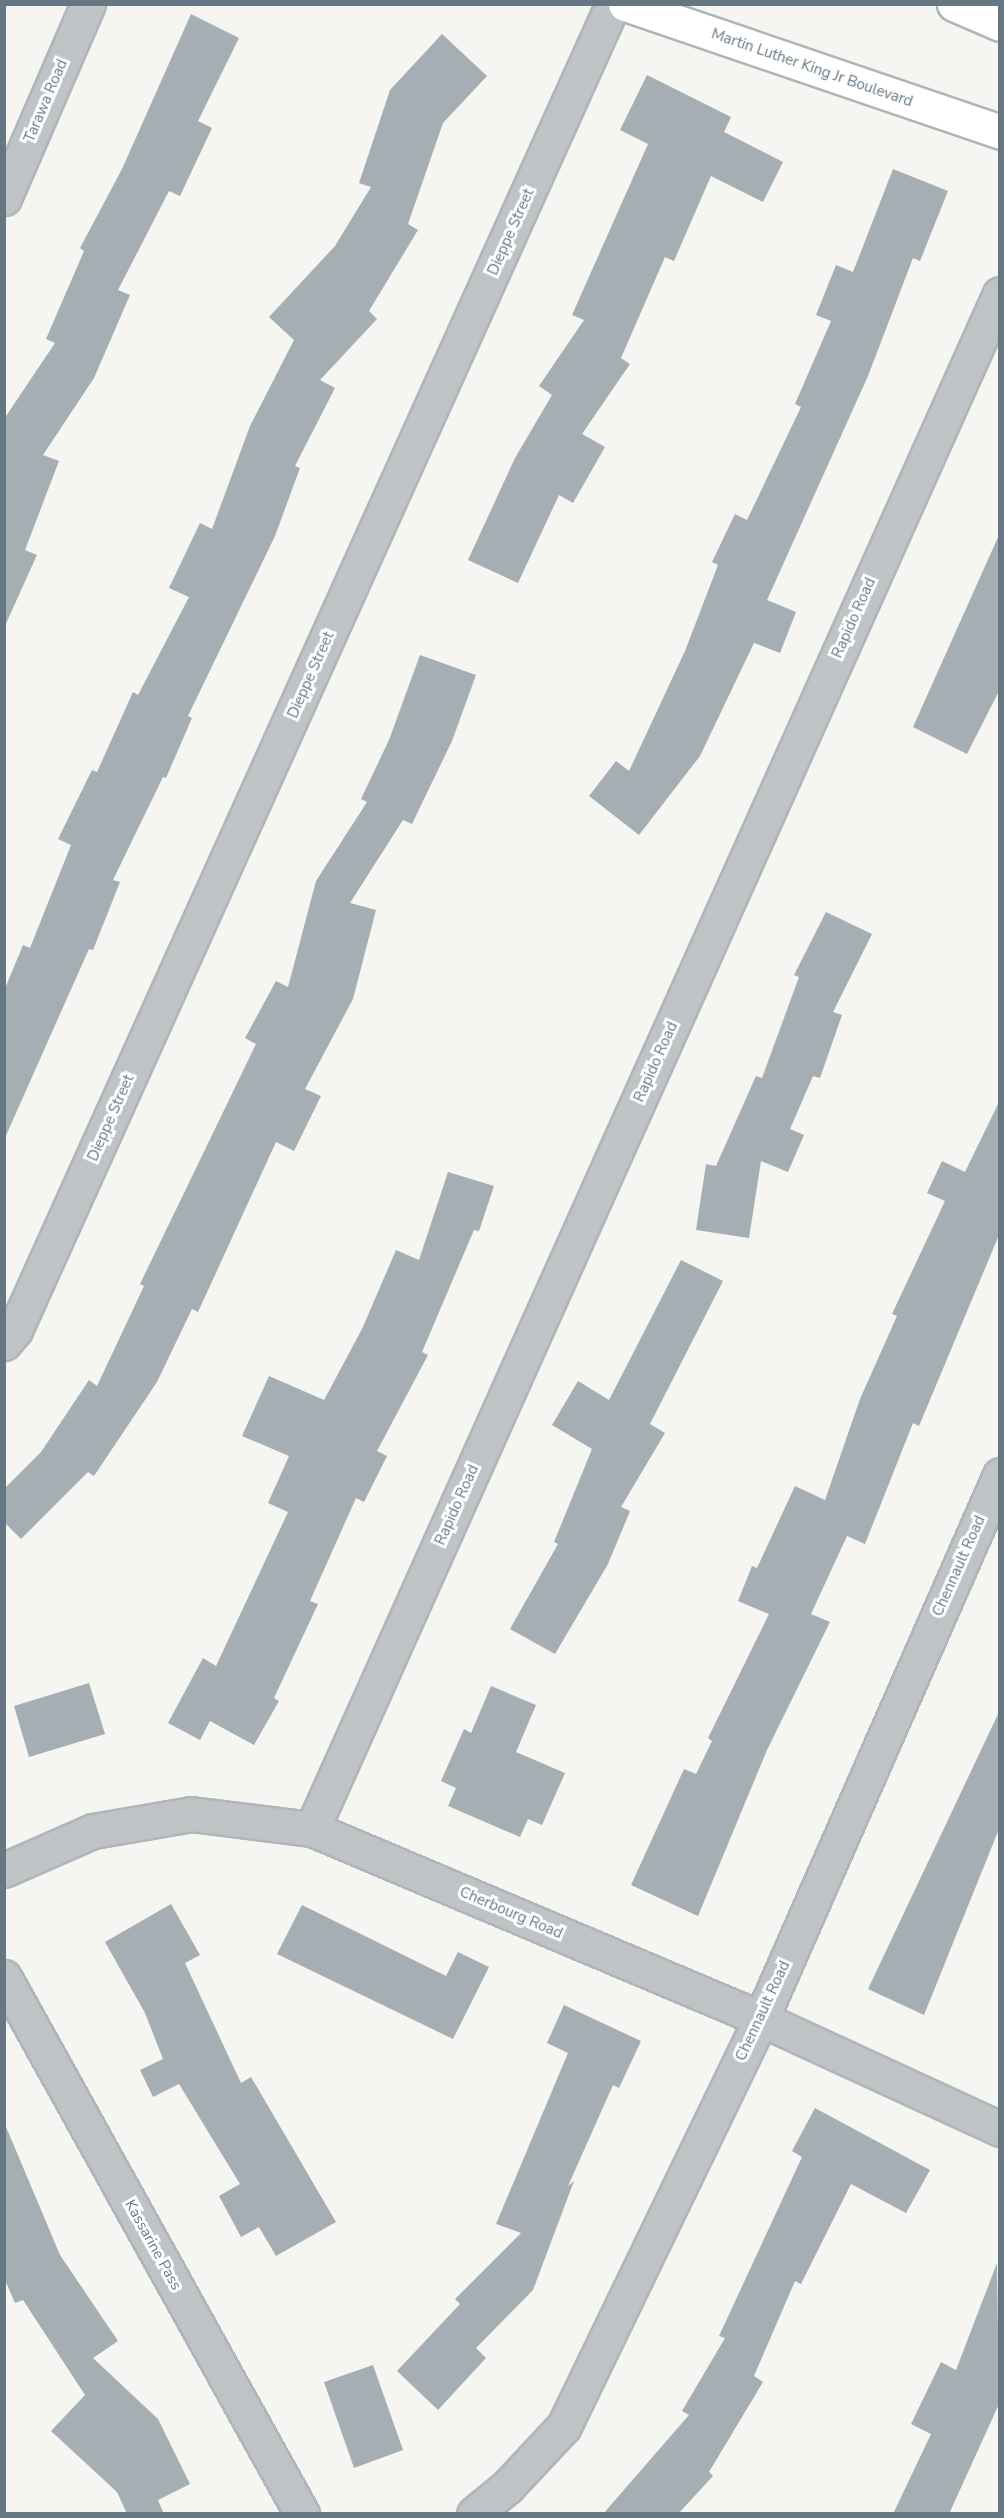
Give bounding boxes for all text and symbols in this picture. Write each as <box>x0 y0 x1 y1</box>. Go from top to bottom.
street label: Martin Luther King Jr Boulevard <box>709 25 915 111</box>
street label: Tarawa Road <box>20 57 72 145</box>
street label: Dieppe Street <box>484 186 538 278</box>
street label: Rapido Road <box>828 575 880 661</box>
street label: Dieppe Street <box>284 629 338 721</box>
street label: Rapido Road <box>630 1019 682 1105</box>
street label: Dieppe Street <box>84 1072 138 1164</box>
street label: Rapido Road <box>431 1462 483 1548</box>
street label: Chennault Road <box>929 1513 989 1619</box>
street label: Cherbourg Road <box>457 1883 565 1943</box>
street label: Chennault Road <box>732 1958 794 2064</box>
street label: Kassarine Pass <box>121 2197 185 2293</box>

